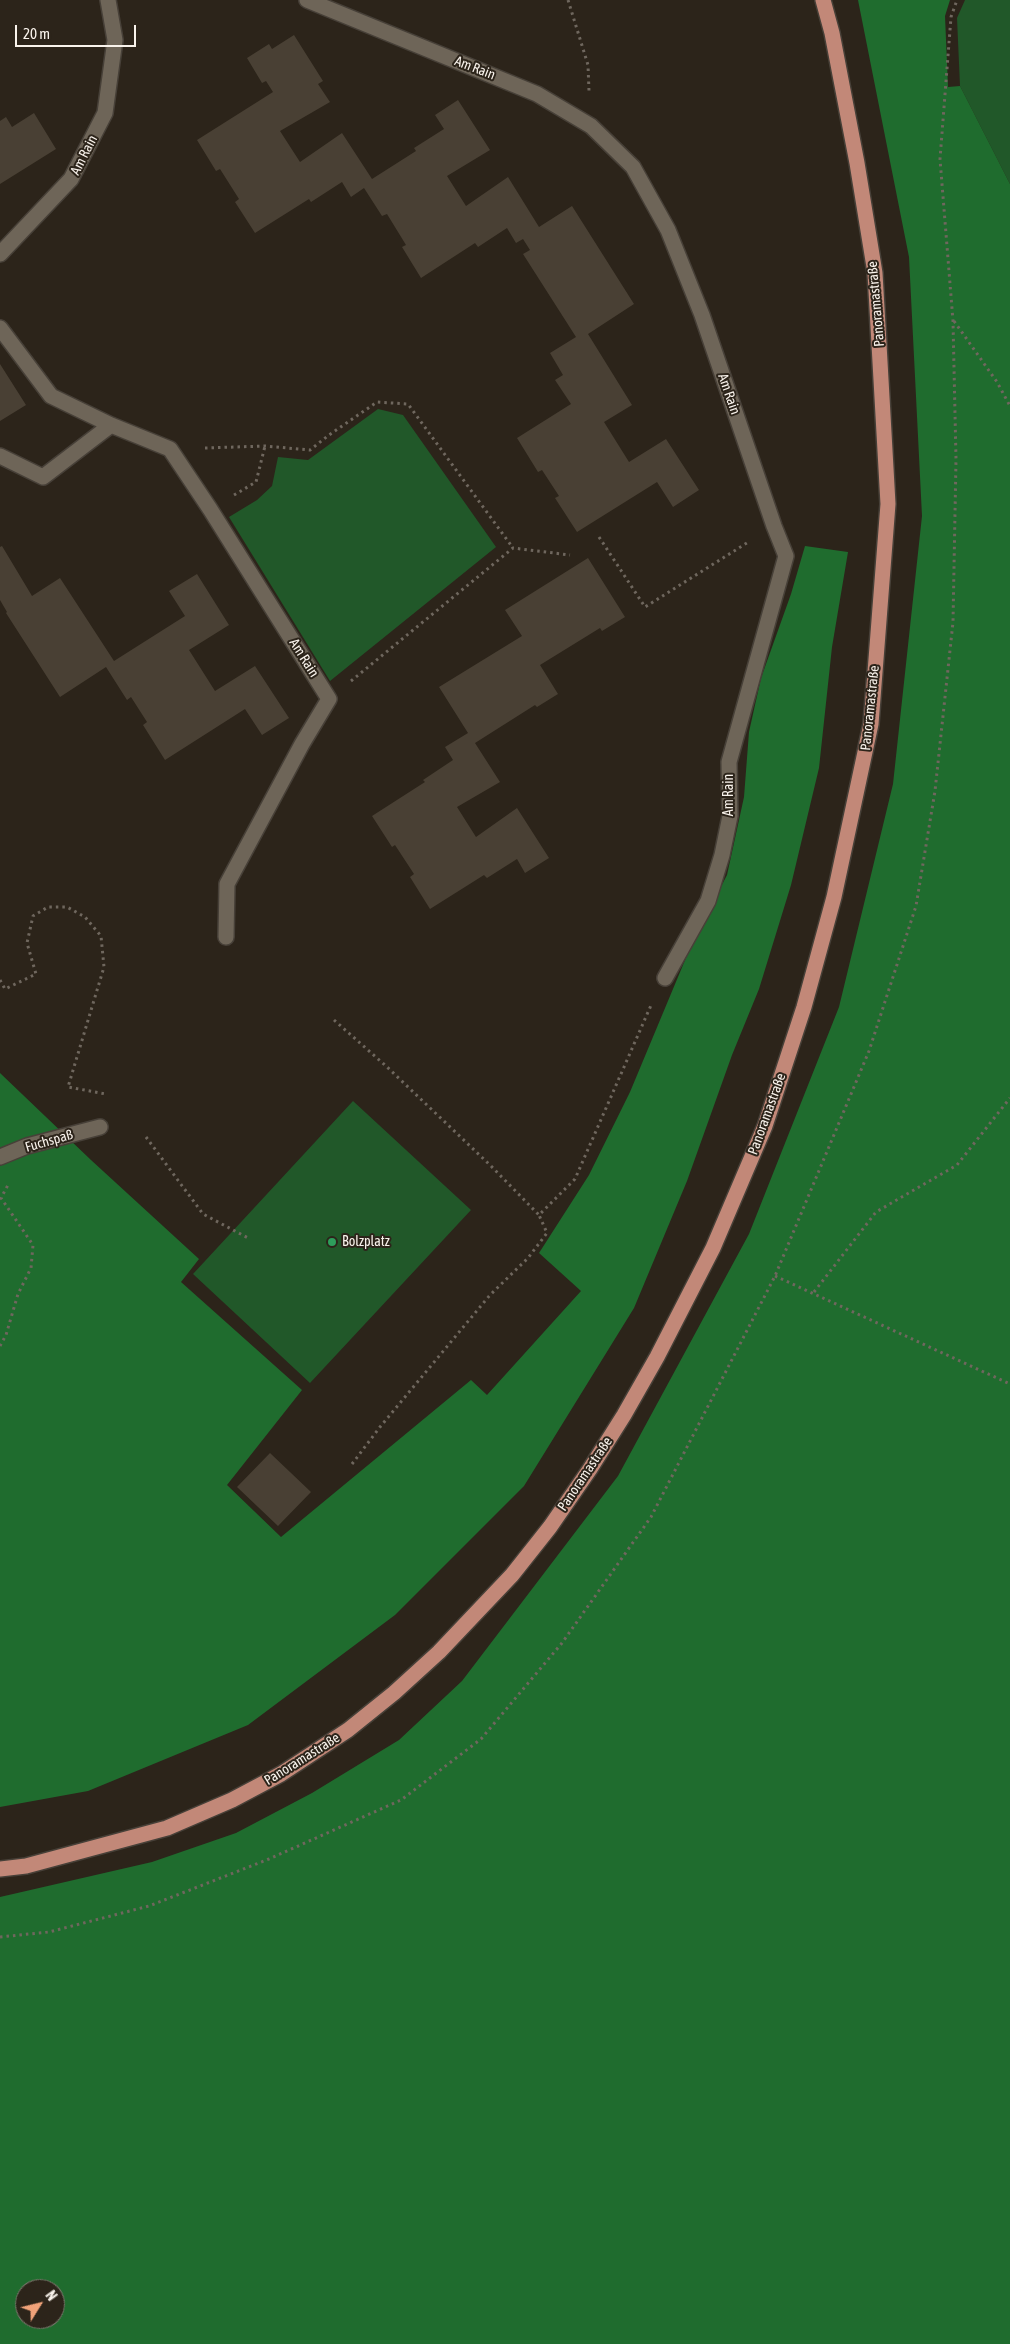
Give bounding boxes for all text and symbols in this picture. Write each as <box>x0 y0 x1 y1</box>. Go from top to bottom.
scale bar <box>18 15 139 47</box>
text: 20 m <box>23 25 50 42</box>
street label: Am Rain <box>452 53 498 83</box>
street label: Am Rain <box>67 132 101 178</box>
street label: Panoramastraße <box>864 261 888 347</box>
street label: Am Rain <box>714 371 744 417</box>
street label: Am Rain <box>286 636 322 680</box>
street label: Panoramastraße <box>857 665 883 751</box>
street label: Am Rain <box>721 774 737 816</box>
street label: Panoramastraße <box>744 1071 790 1157</box>
street label: Fuchspaß <box>23 1126 75 1156</box>
place label: Bolzplatz <box>342 1234 390 1250</box>
marker: Bolzplatz <box>326 1236 338 1248</box>
street label: Panoramastraße <box>554 1434 616 1514</box>
street label: Panoramastraße <box>261 1729 343 1789</box>
north arrow <box>15 2279 65 2329</box>
text: N <box>42 2288 60 2304</box>

